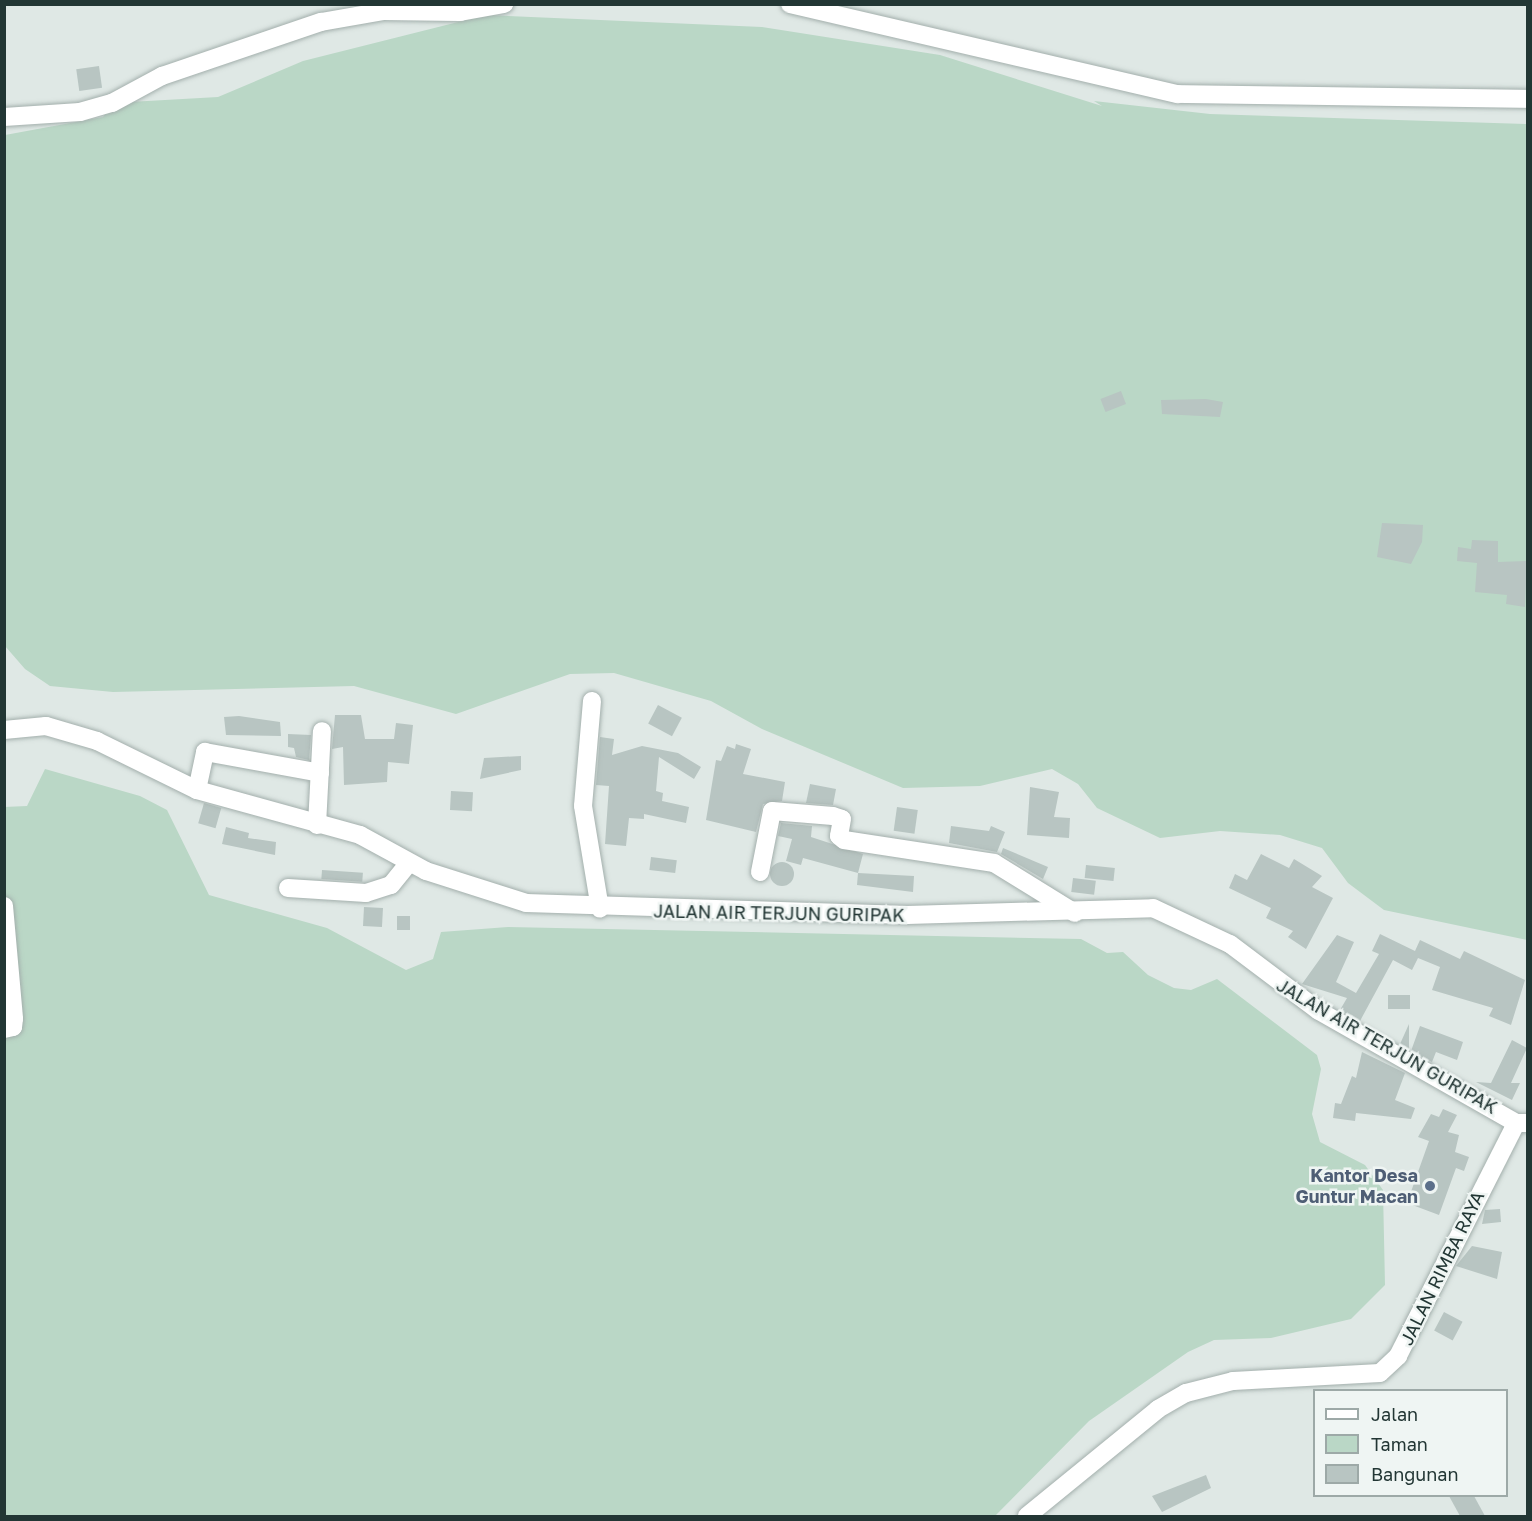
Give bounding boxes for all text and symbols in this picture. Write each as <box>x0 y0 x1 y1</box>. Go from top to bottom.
street label: JALAN AIR TERJUN GURIPAK <box>653 900 905 926</box>
street label: JALAN AIR TERJUN GURIPAK <box>1273 974 1501 1118</box>
place label: Kantor Desa Guntur Macan <box>1296 1165 1418 1208</box>
marker: Kantor Desa Guntur Macan <box>1423 1179 1437 1193</box>
street label: JALAN RIMBA RAYA <box>1395 1188 1489 1348</box>
legend <box>1313 1389 1508 1497</box>
text: Jalan <box>1371 1403 1418 1425</box>
text: Taman <box>1371 1433 1428 1455</box>
text: Bangunan <box>1371 1463 1459 1485</box>

